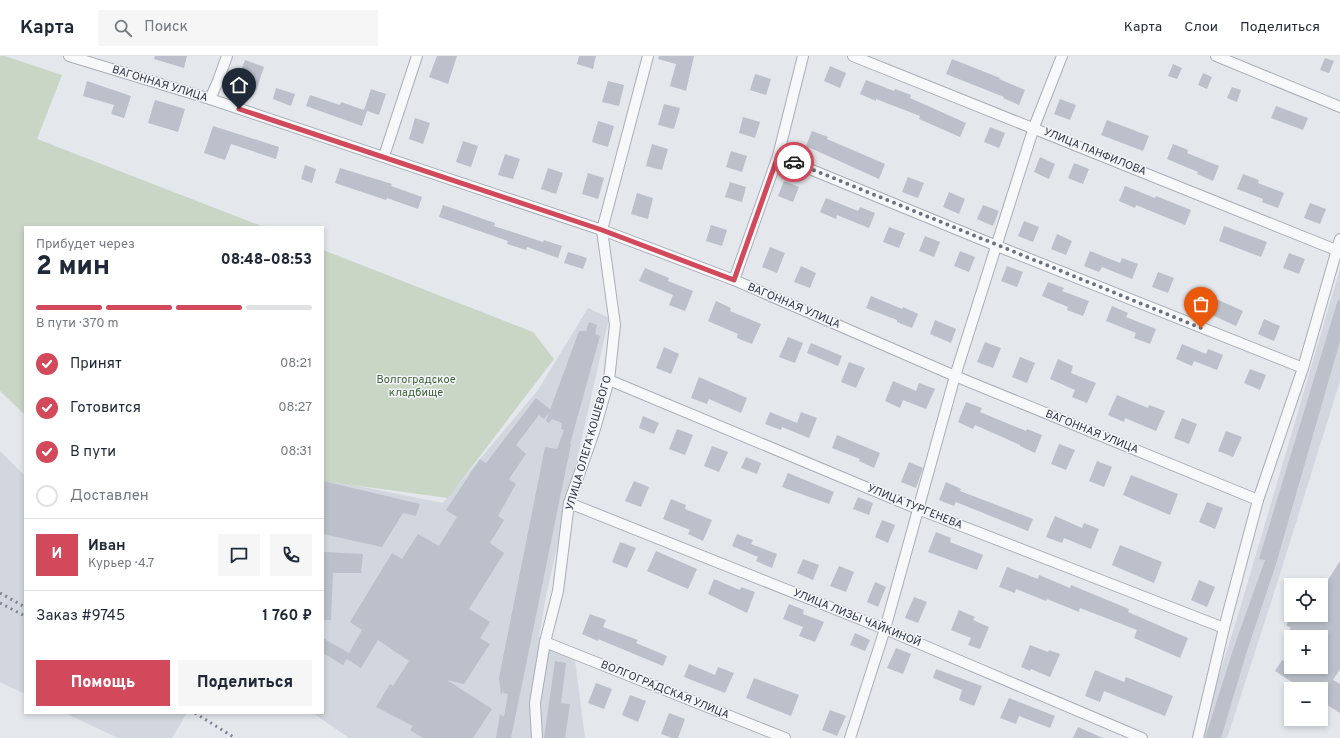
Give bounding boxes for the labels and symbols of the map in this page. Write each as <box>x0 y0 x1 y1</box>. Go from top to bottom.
street label: ВАГОННАЯ УЛИЦА <box>110 63 210 105</box>
pin <box>222 68 256 109</box>
street label: УЛИЦА ПАНФИЛОВА <box>1041 125 1149 179</box>
courier <box>774 142 814 182</box>
street label: ВАГОННАЯ УЛИЦА <box>745 280 843 332</box>
pin <box>1184 287 1218 328</box>
park label: Волгоградское кладбище <box>376 373 456 400</box>
street label: УЛИЦА ОЛЕГА КОШЕВОГО <box>563 374 615 512</box>
street label: ВАГОННАЯ УЛИЦА <box>1043 407 1141 457</box>
street label: УЛИЦА ТУРГЕНЕВА <box>865 482 965 532</box>
street label: УЛИЦА ЛИЗЫ ЧАЙКИНОЙ <box>791 585 923 650</box>
street label: ВОЛГОГРАДСКАЯ УЛИЦА <box>599 658 731 722</box>

